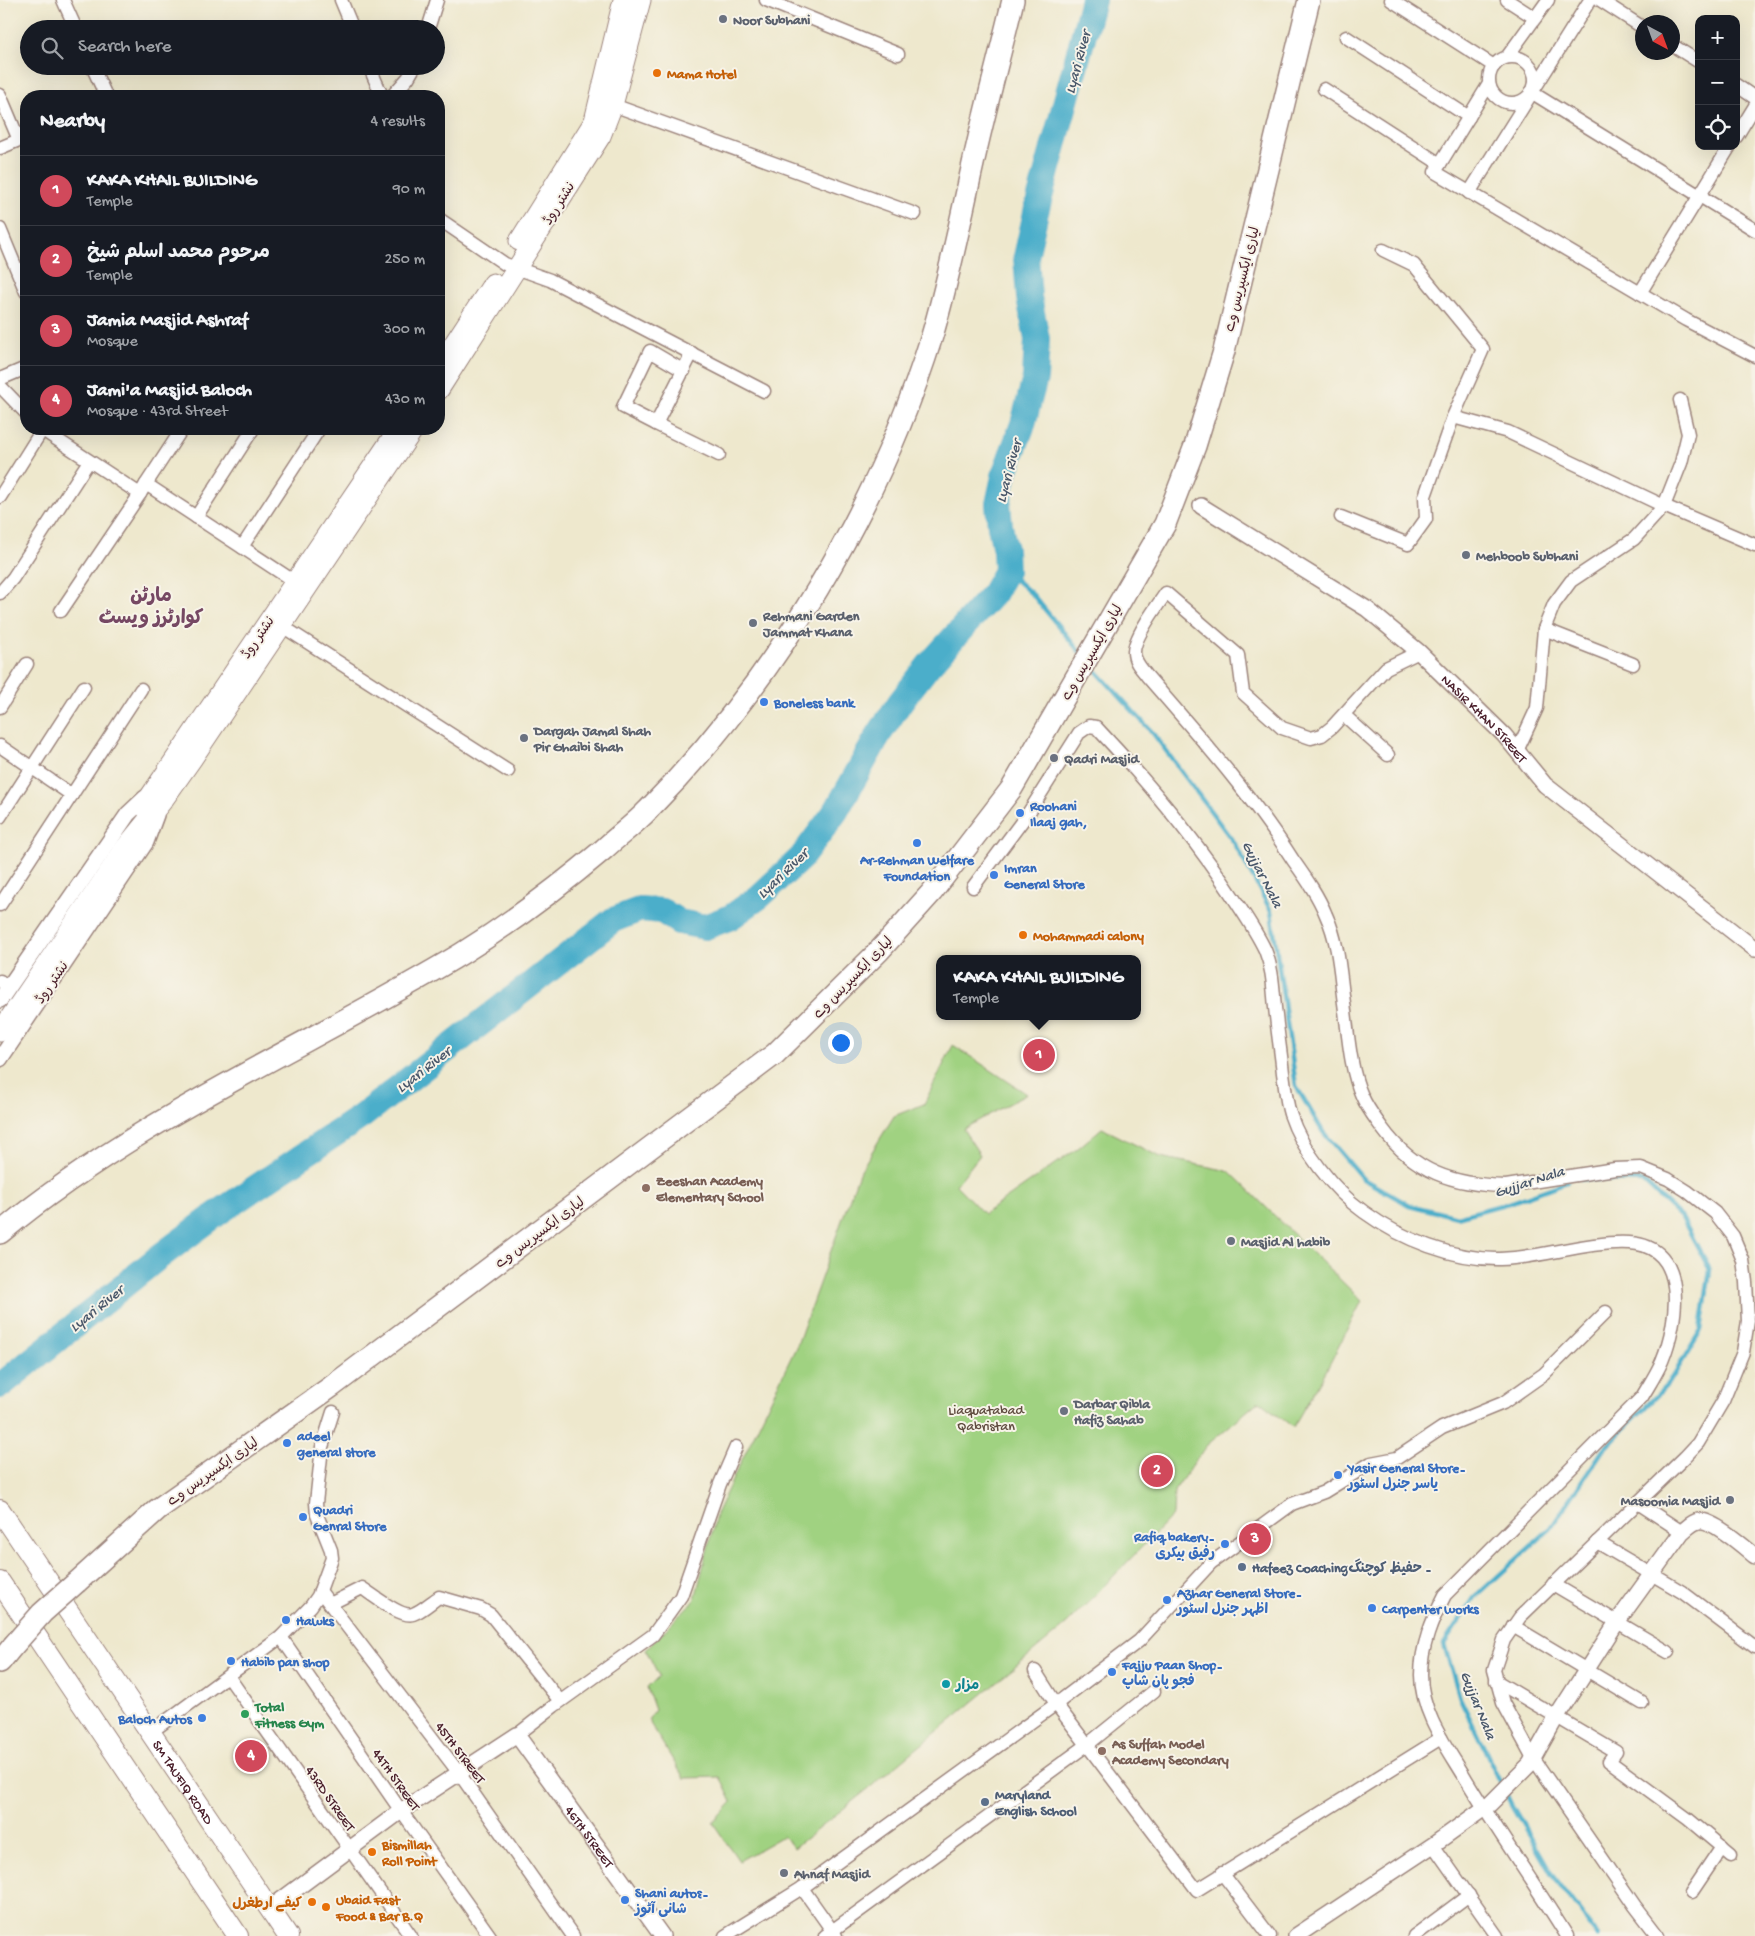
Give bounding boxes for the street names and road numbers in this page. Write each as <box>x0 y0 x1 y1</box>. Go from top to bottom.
street label: نشتر روڈ <box>539 179 580 229</box>
street label: لیاری ایکسپریس وے <box>1222 225 1265 334</box>
street label: لیاری ایکسپریس وے <box>1059 602 1127 704</box>
street label: نشتر روڈ <box>238 613 279 663</box>
street label: NASIR KHAN STREET <box>1436 672 1530 768</box>
street label: لیاری ایکسپریس وے <box>810 934 897 1023</box>
street label: نشتر روڈ <box>32 958 73 1008</box>
street label: لیاری ایکسپریس وے <box>492 1195 589 1273</box>
street label: لیاری ایکسپریس وے <box>164 1435 262 1511</box>
street label: 45TH STREET <box>430 1719 488 1788</box>
street label: SM TAUFIQ ROAD <box>147 1738 217 1829</box>
street label: 44TH STREET <box>367 1746 423 1815</box>
street label: 43RD STREET <box>300 1764 358 1836</box>
street label: 46TH STREET <box>560 1803 617 1873</box>

